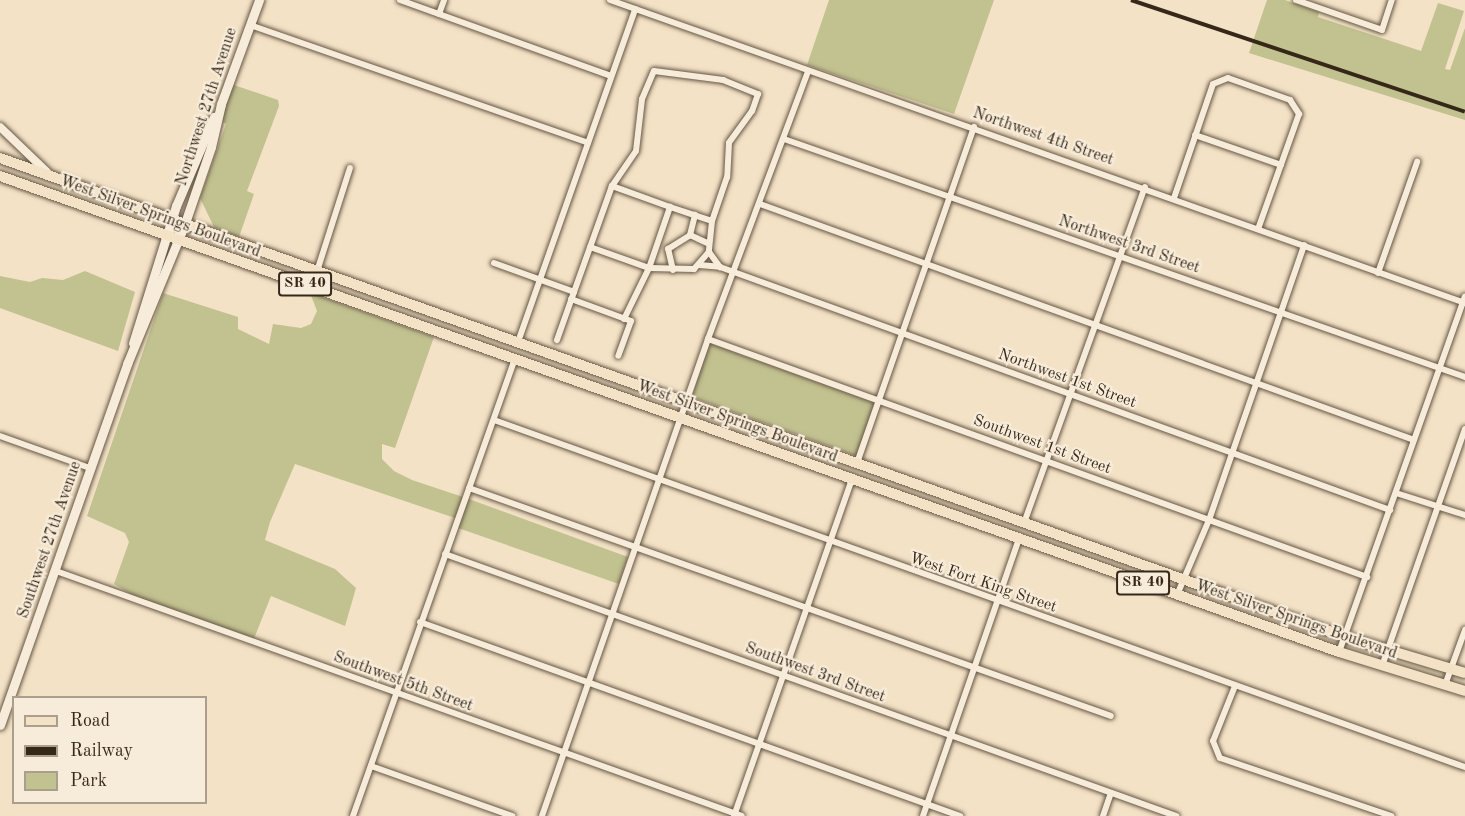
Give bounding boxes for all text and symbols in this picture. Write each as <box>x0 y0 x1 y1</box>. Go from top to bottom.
street label: Northwest 27th Avenue <box>172 25 242 189</box>
street label: Northwest 4th Street <box>970 104 1116 170</box>
street label: West Silver Springs Boulevard <box>57 172 263 262</box>
street label: Northwest 3rd Street <box>1056 212 1202 278</box>
road number: SR 40 <box>278 272 332 296</box>
street label: Northwest 1st Street <box>995 345 1139 413</box>
street label: West Silver Springs Boulevard <box>634 377 840 467</box>
street label: Southwest 1st Street <box>970 411 1114 479</box>
street label: Southwest 27th Avenue <box>14 459 86 621</box>
street label: West Fort King Street <box>907 549 1059 617</box>
road number: SR 40 <box>1116 571 1170 595</box>
street label: West Silver Springs Boulevard <box>1192 576 1400 664</box>
street label: Southwest 3rd Street <box>742 639 888 707</box>
street label: Southwest 5th Street <box>331 648 475 716</box>
legend <box>12 696 207 804</box>
text: Road <box>70 712 110 730</box>
text: Railway <box>70 742 133 760</box>
text: Park <box>70 772 107 790</box>

